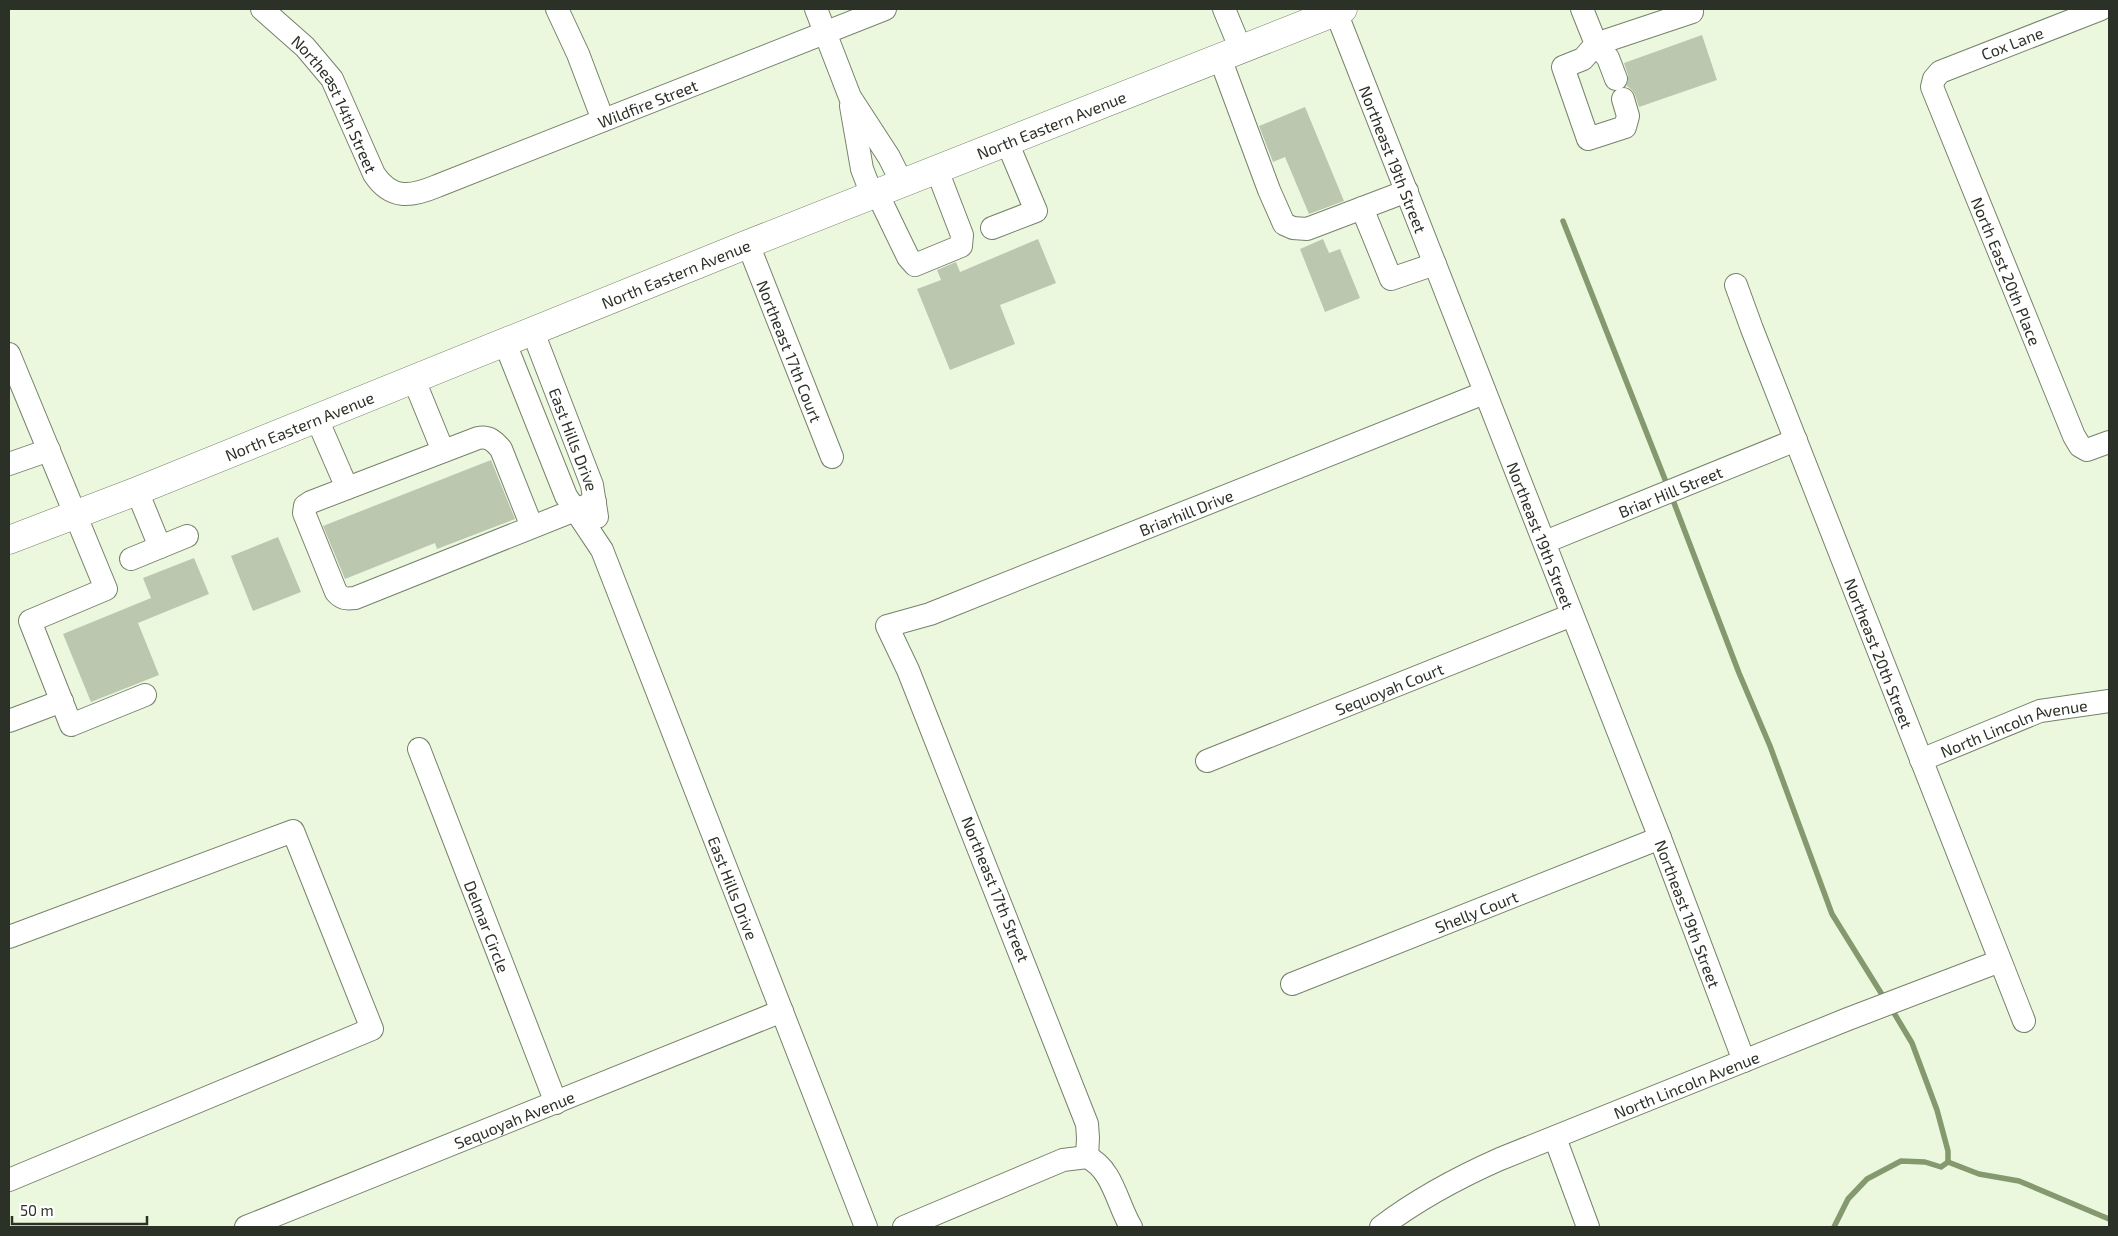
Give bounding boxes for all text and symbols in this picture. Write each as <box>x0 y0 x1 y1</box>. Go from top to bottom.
street label: Cox Lane <box>1978 22 2046 64</box>
street label: Northeast 14th Street <box>288 31 382 176</box>
street label: Wildfire Street <box>595 75 700 131</box>
street label: Northeast 19th Street <box>1356 83 1431 235</box>
street label: North Eastern Avenue <box>974 86 1129 162</box>
street label: North East 20th Place <box>1968 194 2045 348</box>
street label: North Eastern Avenue <box>598 235 753 312</box>
street label: Northeast 17th Court <box>754 277 827 425</box>
street label: East Hills Drive <box>546 385 602 492</box>
street label: North Eastern Avenue <box>222 387 376 464</box>
street label: Northeast 19th Street <box>1504 459 1579 611</box>
street label: Briar Hill Street <box>1615 462 1725 521</box>
street label: Briarhill Drive <box>1136 485 1236 539</box>
street label: Northeast 20th Street <box>1841 575 1917 731</box>
street label: Sequoyah Court <box>1332 658 1446 718</box>
street label: North Lincoln Avenue <box>1937 695 2089 761</box>
street label: Northeast 17th Street <box>958 813 1034 965</box>
street label: East Hills Drive <box>705 833 762 942</box>
street label: Northeast 19th Street <box>1652 837 1725 990</box>
street label: Delmar Circle <box>461 878 514 975</box>
street label: Shelly Court <box>1432 886 1520 936</box>
street label: North Lincoln Avenue <box>1611 1046 1762 1122</box>
street label: Sequoyah Avenue <box>451 1086 577 1152</box>
scale bar <box>12 1194 148 1226</box>
text: 50 m <box>20 1201 54 1219</box>

